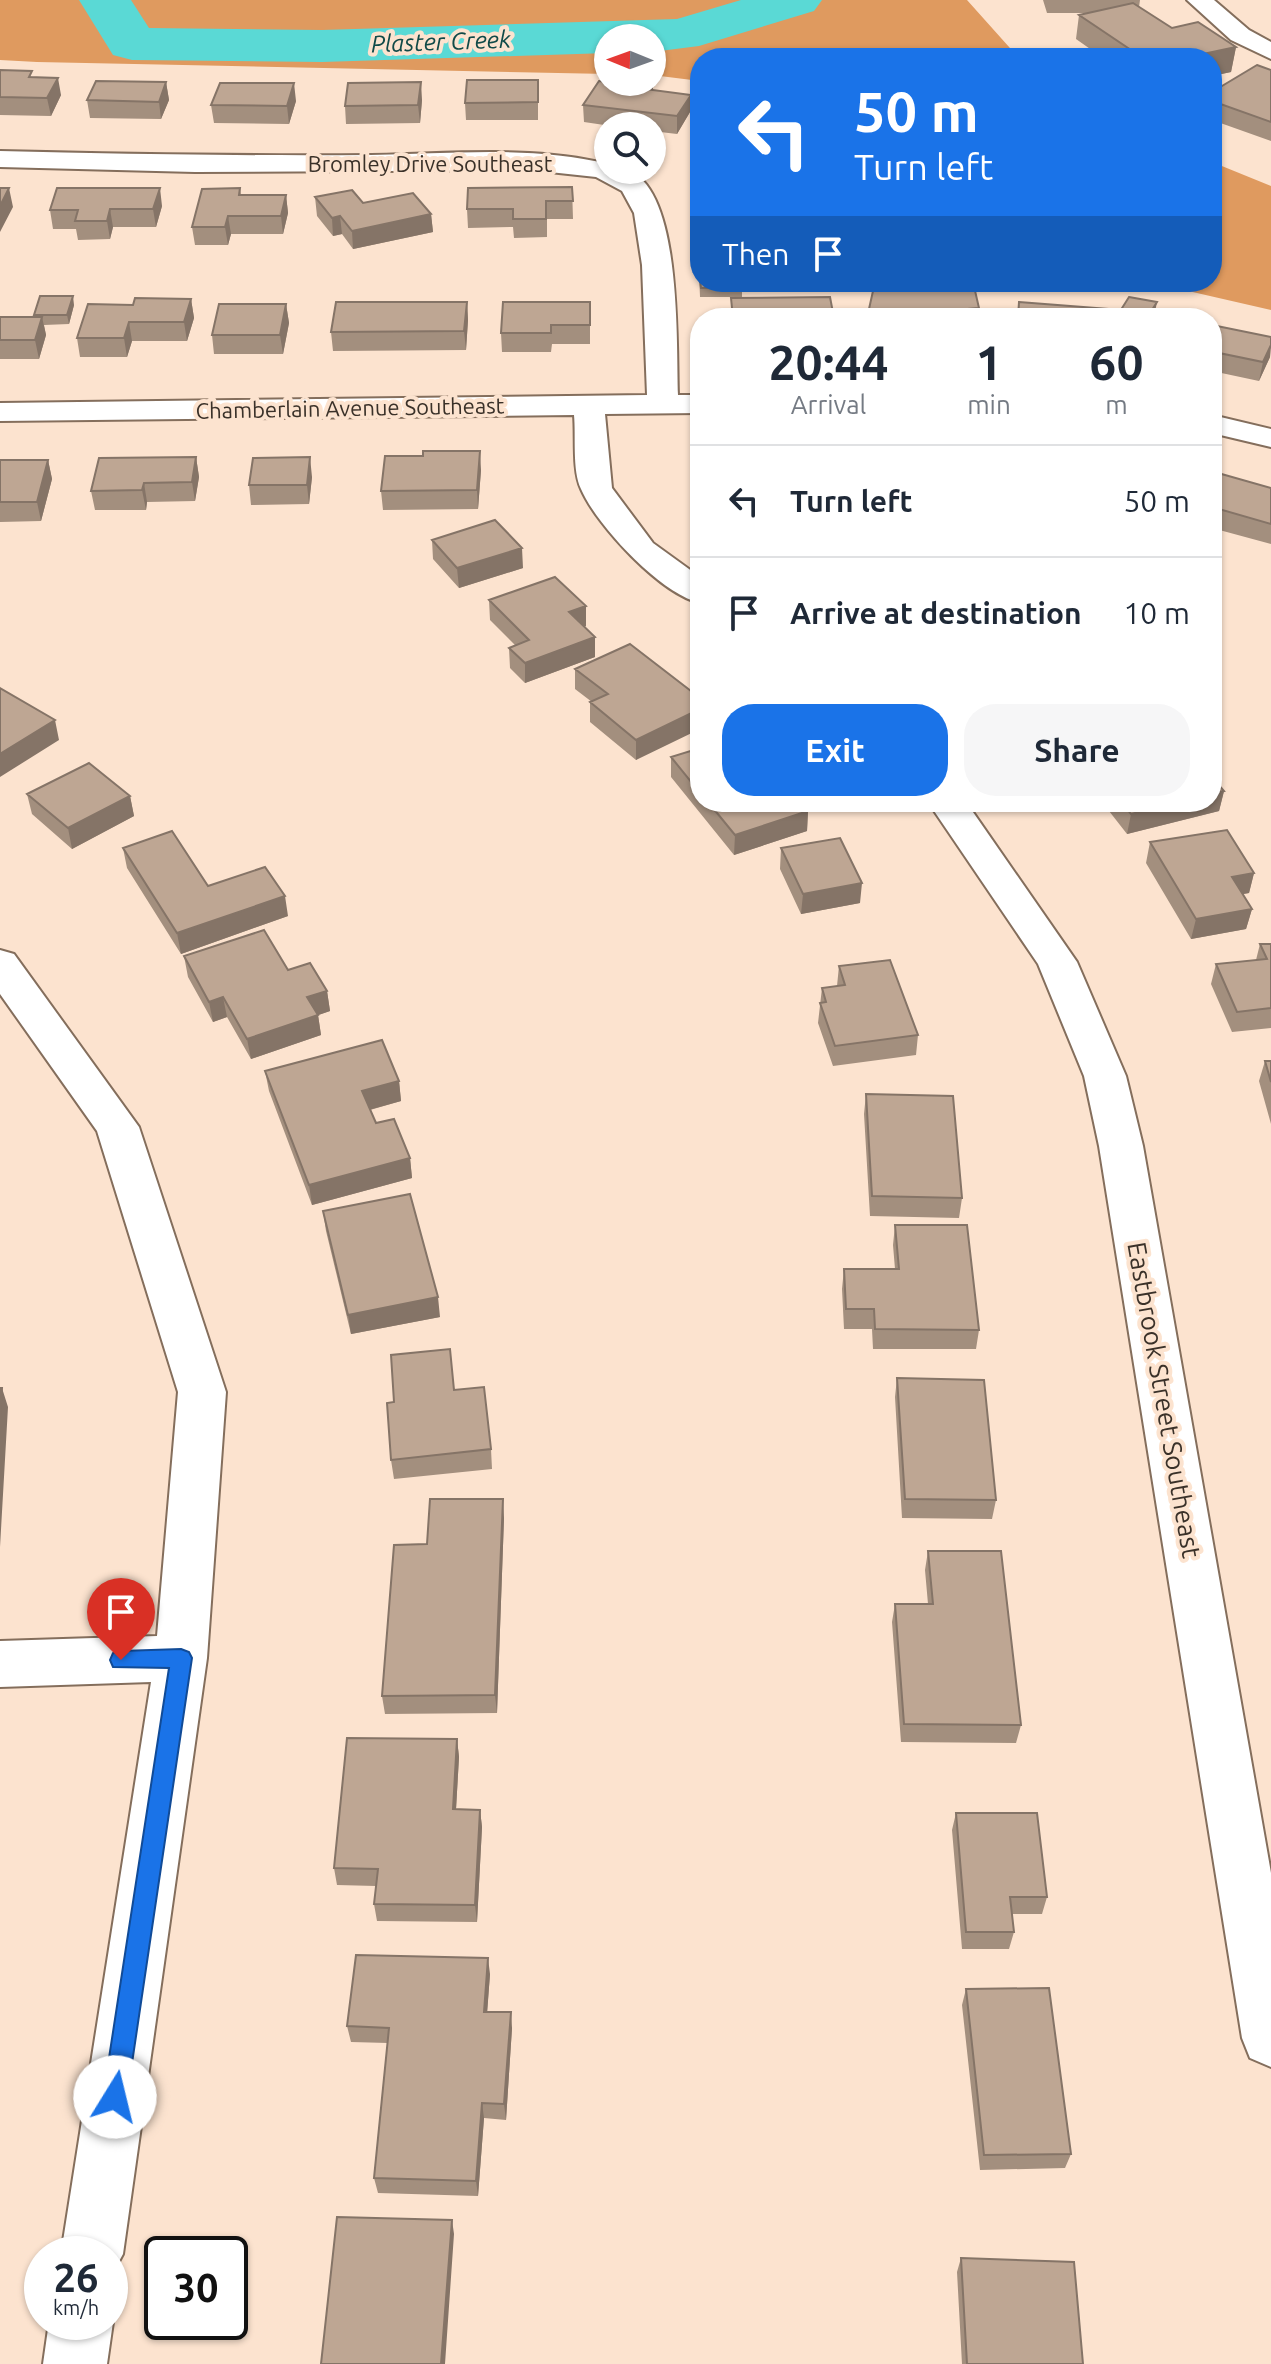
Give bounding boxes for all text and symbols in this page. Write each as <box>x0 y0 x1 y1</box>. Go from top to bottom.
north arrow <box>594 24 666 96</box>
map controls <box>594 24 666 184</box>
water label: Plaster Creek <box>370 26 512 57</box>
icon: left <box>722 80 826 184</box>
text: 50 m <box>854 80 979 143</box>
button: search <box>594 112 666 184</box>
text: Turn left <box>854 146 993 187</box>
street label: Bromley Drive Southeast <box>308 151 553 176</box>
icon: arrive <box>806 232 850 276</box>
text: Then <box>722 237 790 271</box>
text: 20:44 <box>769 335 889 389</box>
text: 1 <box>975 335 1003 389</box>
text: 60 <box>1089 335 1143 389</box>
text: Arrival <box>791 390 866 419</box>
text: min <box>967 390 1011 419</box>
text: m <box>1105 390 1128 419</box>
street label: Chamberlain Avenue Southeast <box>195 392 505 423</box>
icon: left <box>722 479 766 523</box>
text: Turn left <box>790 484 912 518</box>
text: 50 m <box>1123 484 1190 518</box>
icon: arrive <box>722 591 766 635</box>
text: Arrive at destination <box>790 596 1082 630</box>
text: 10 m <box>1123 596 1190 630</box>
button: Exit <box>722 704 948 796</box>
button: Share <box>964 704 1190 796</box>
street label: Eastbrook Street Southeast <box>1122 1240 1207 1560</box>
pin <box>87 1578 155 1660</box>
icon: arrive <box>99 1590 143 1634</box>
position arrow <box>73 2055 157 2139</box>
speed limit sign: 30 <box>144 2236 248 2340</box>
text: 26 <box>53 2255 99 2300</box>
text: km/h <box>53 2296 99 2319</box>

